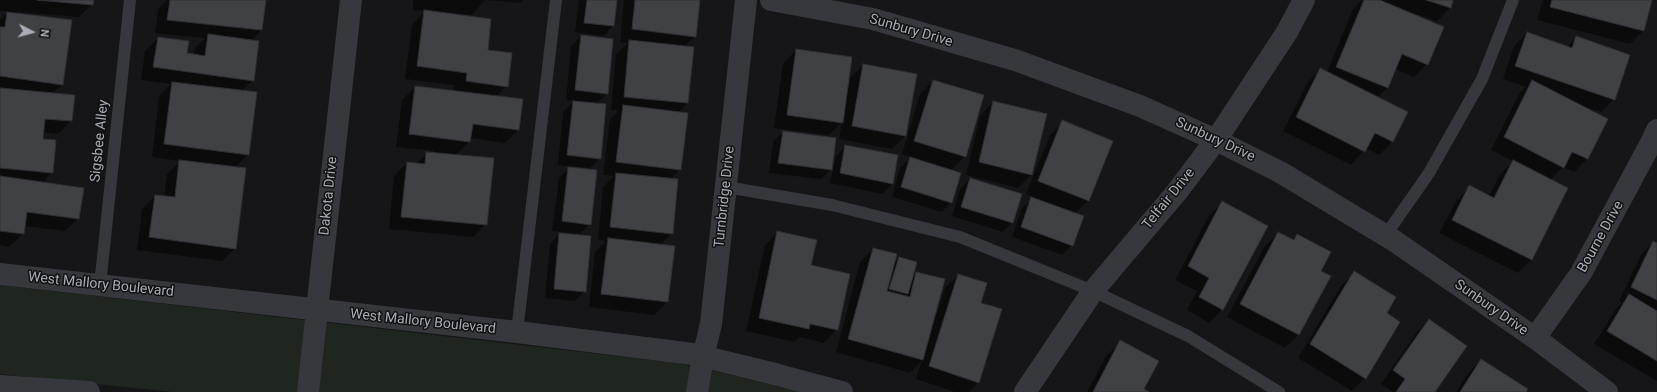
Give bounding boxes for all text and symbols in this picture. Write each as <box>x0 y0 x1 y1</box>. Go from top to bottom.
street label: Sunbury Drive <box>867 11 955 51</box>
north arrow <box>12 12 52 52</box>
text: N <box>38 29 51 38</box>
street label: Sigsbee Alley <box>87 99 113 183</box>
street label: Sunbury Drive <box>1173 114 1257 166</box>
street label: Turnbridge Drive <box>711 145 739 249</box>
street label: Dakota Drive <box>317 156 341 236</box>
street label: Telfair Drive <box>1139 165 1199 233</box>
street label: Bourne Drive <box>1574 198 1628 276</box>
street label: West Mallory Boulevard <box>27 269 175 301</box>
street label: Sunbury Drive <box>1451 277 1531 339</box>
street label: West Mallory Boulevard <box>349 306 497 338</box>

